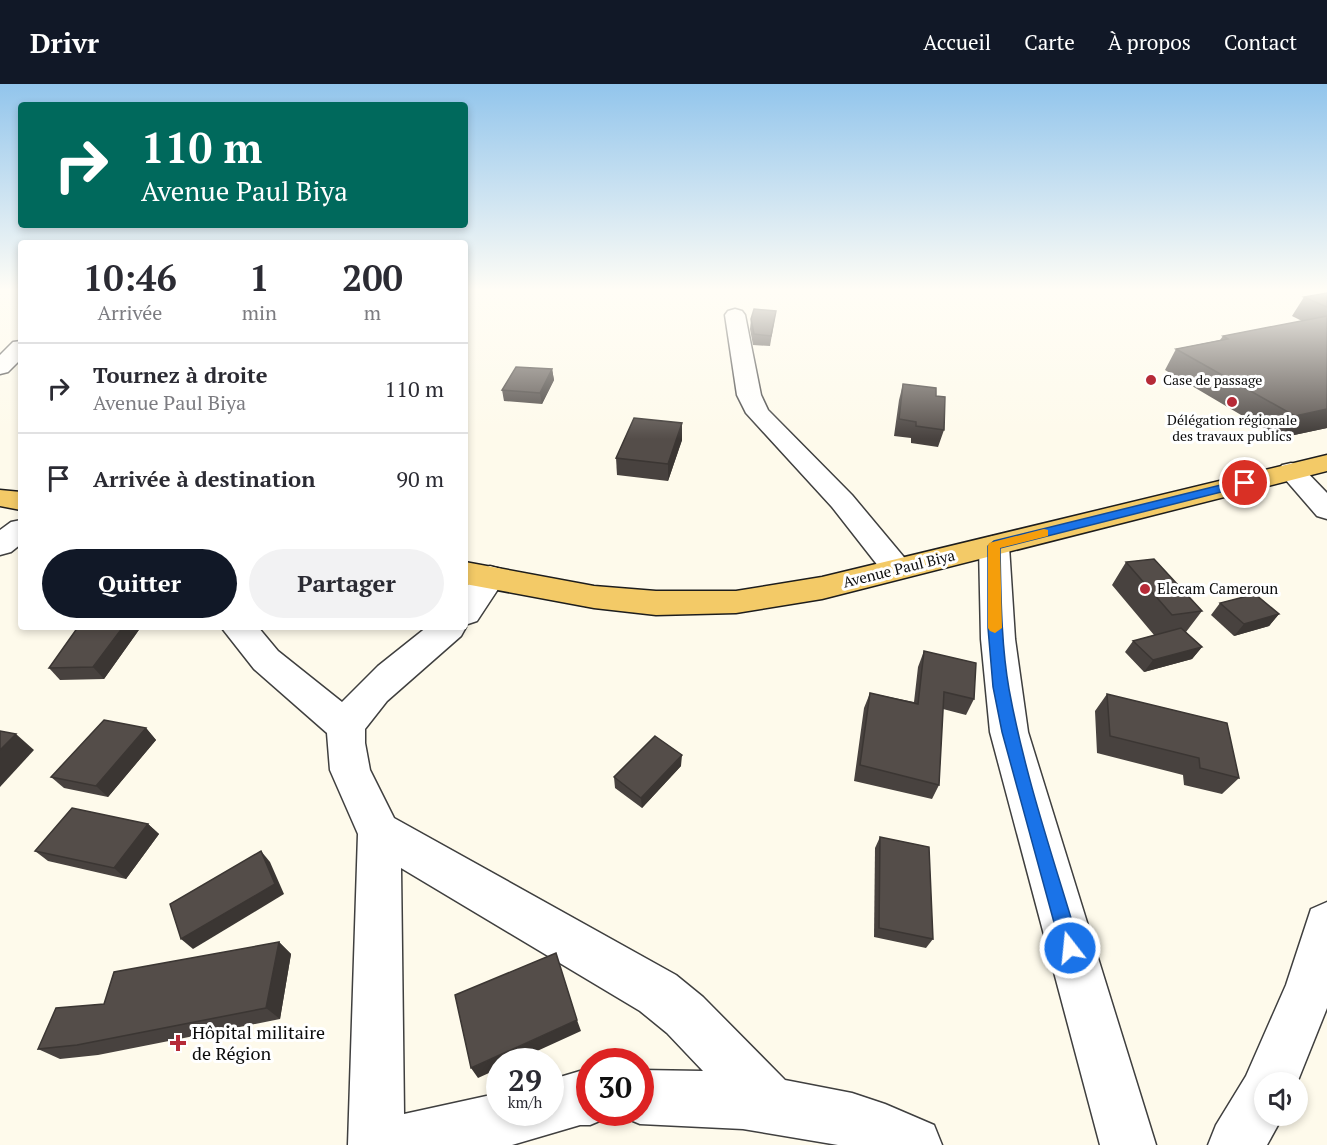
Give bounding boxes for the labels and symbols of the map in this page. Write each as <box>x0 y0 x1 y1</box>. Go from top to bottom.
place label: Case de passage <box>1163 370 1262 389</box>
marker: Case de passage <box>1144 373 1158 387</box>
marker: Délégation régionale des travaux publics <box>1225 395 1239 409</box>
place label: Délégation régionale des travaux publics <box>1167 410 1297 445</box>
pin <box>1219 457 1270 508</box>
street label: Avenue Paul Biya <box>841 544 957 592</box>
place label: Elecam Cameroun <box>1157 578 1278 598</box>
marker: Elecam Cameroun <box>1138 582 1152 596</box>
position arrow <box>1038 916 1102 980</box>
place label: Hôpital militaire de Région <box>192 1020 325 1065</box>
marker: Hôpital militaire de Région <box>169 1034 187 1052</box>
speed limit sign: 30 <box>576 1048 654 1126</box>

